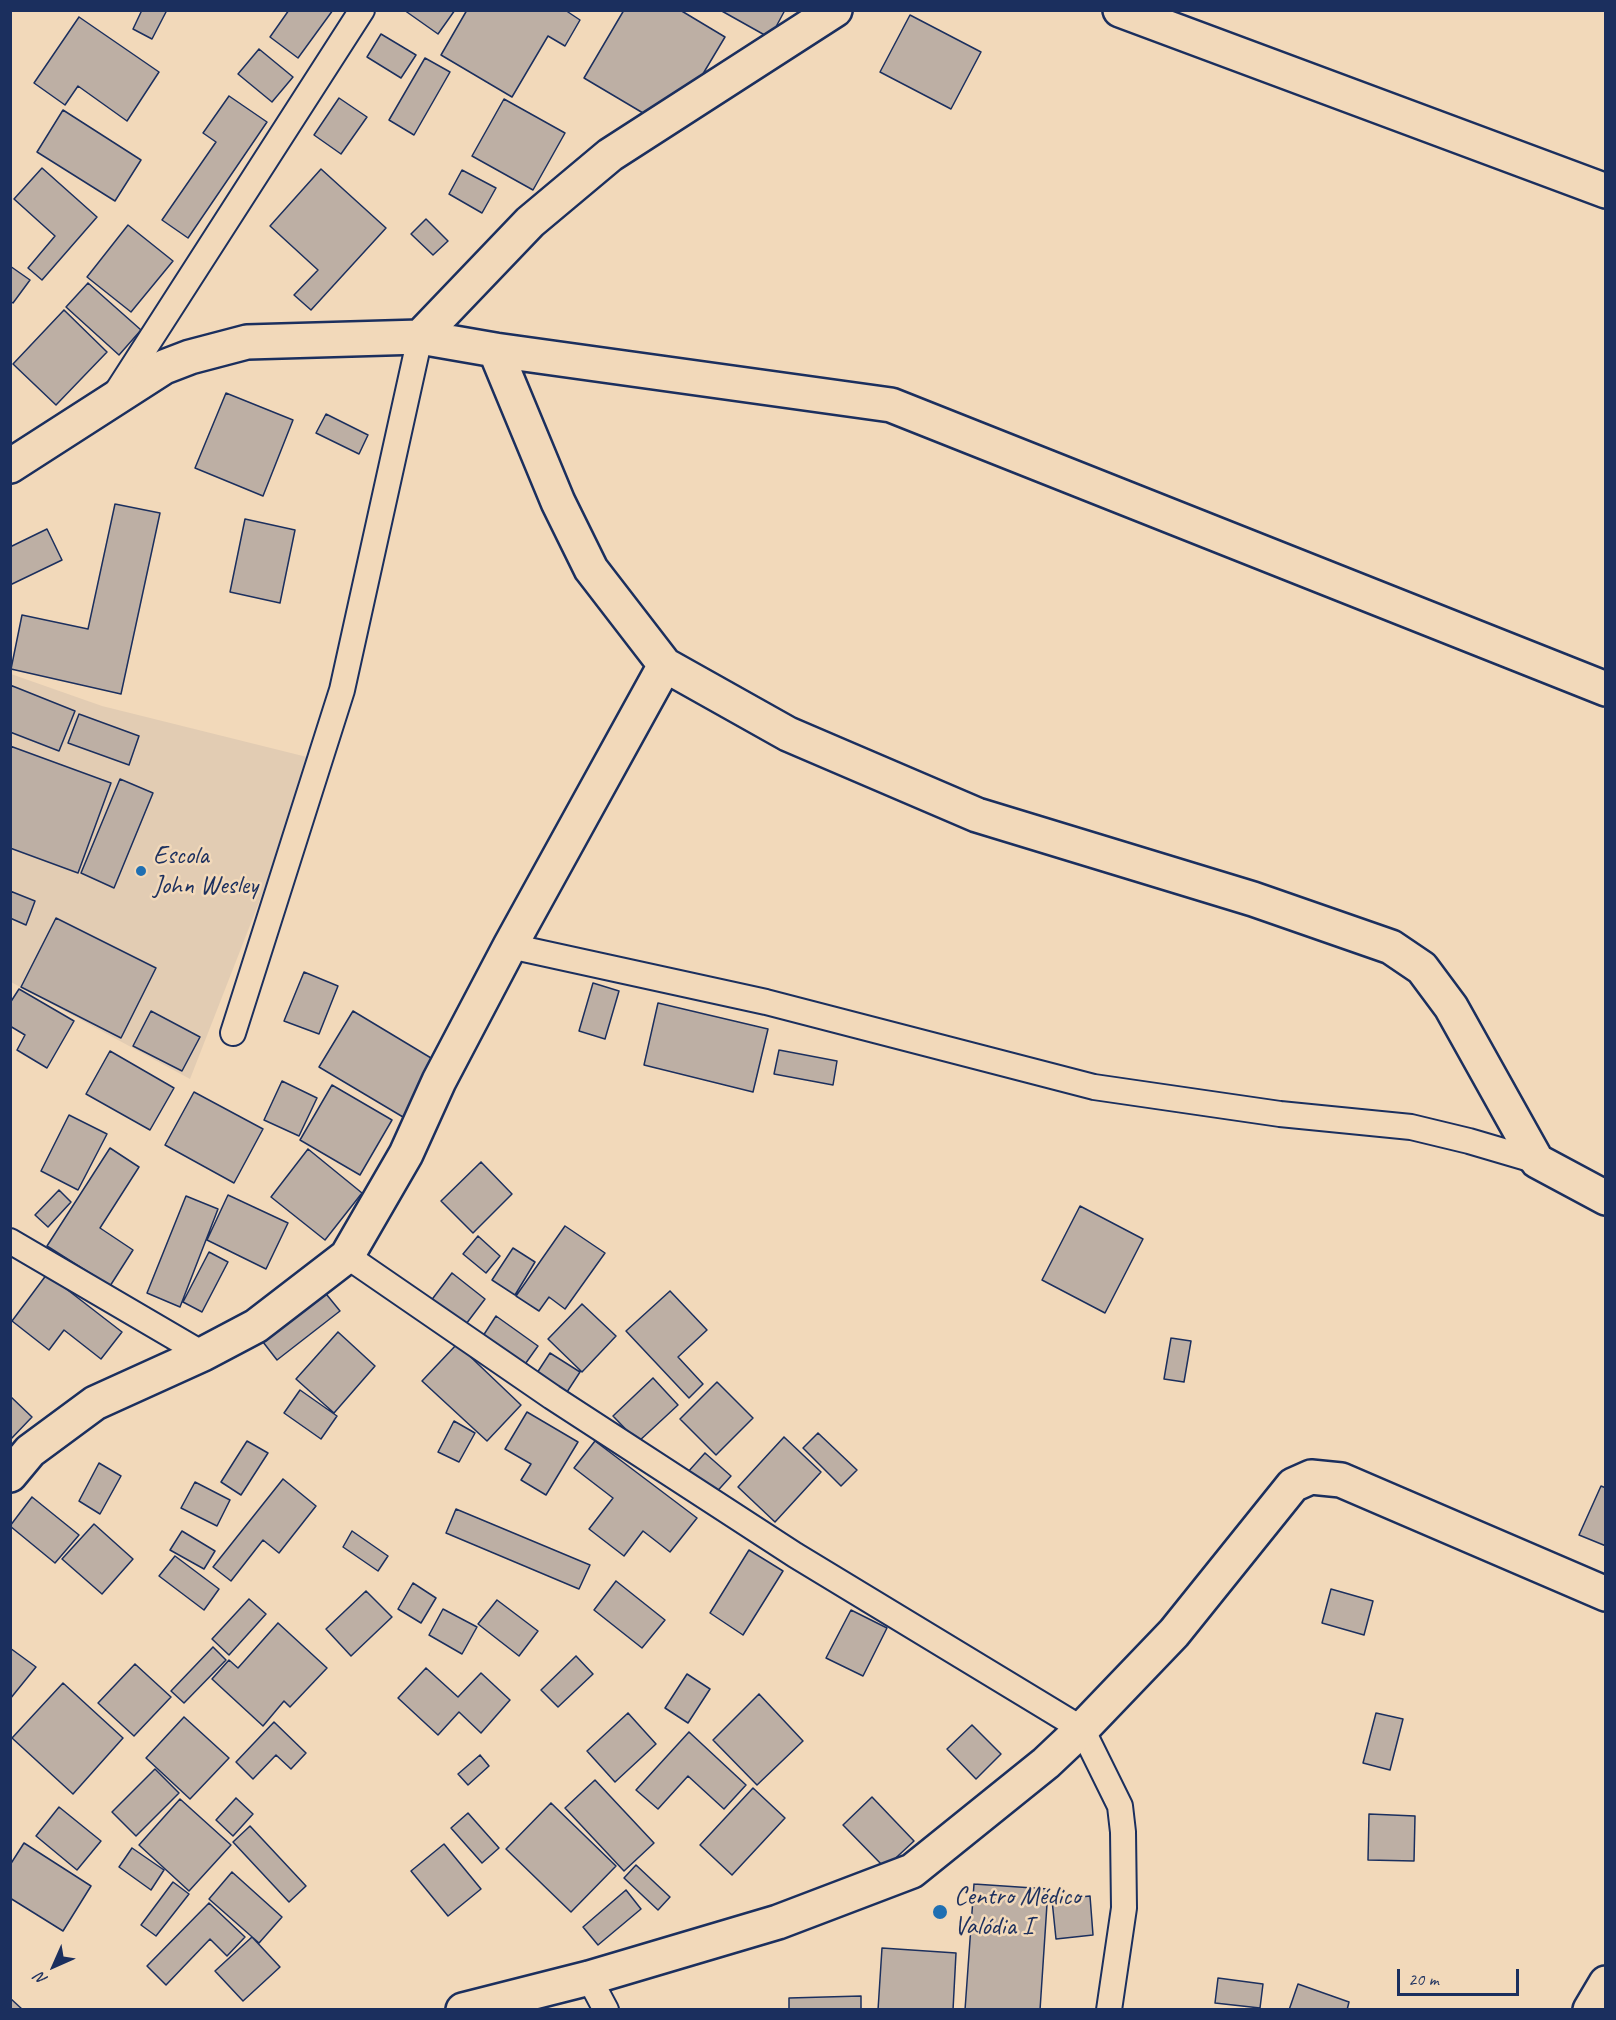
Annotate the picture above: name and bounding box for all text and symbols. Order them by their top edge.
place label: Escola John Wesley [153,840,258,902]
marker: Escola John Wesley [134,864,148,878]
place label: Centro Médico Valódia I [954,1881,1080,1942]
marker: Centro Médico Valódia I [931,1903,949,1921]
north arrow [24,1936,84,1996]
scale bar [1400,1957,1522,1995]
text: N [31,1968,52,1989]
text: 20 m [1408,1968,1439,1990]

